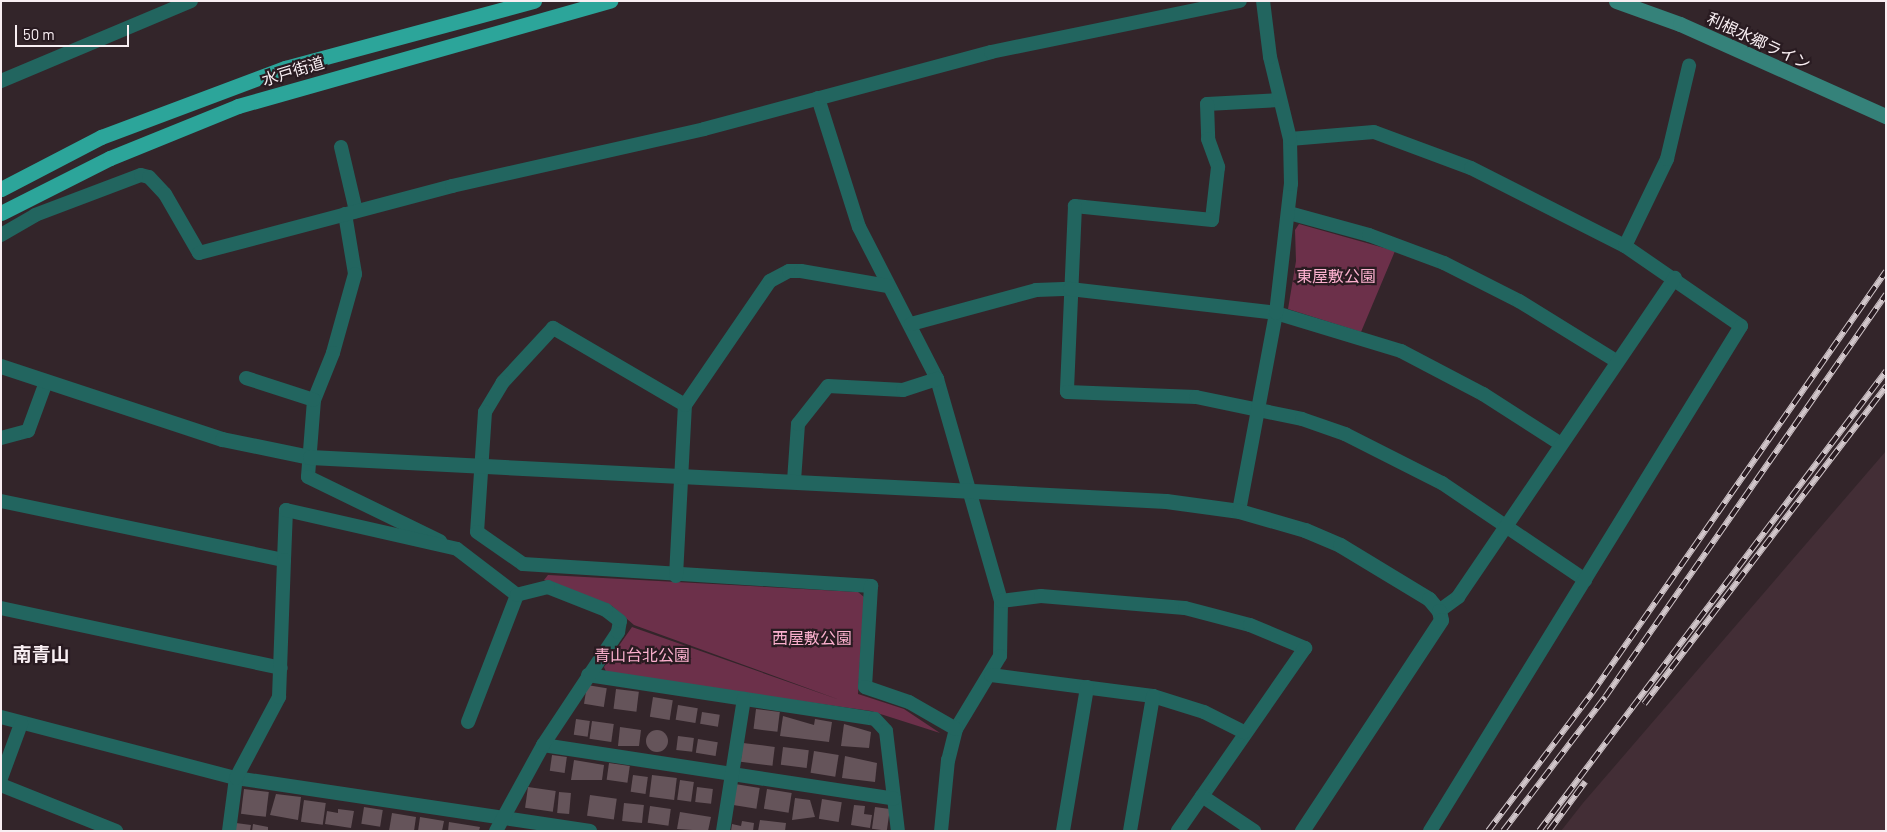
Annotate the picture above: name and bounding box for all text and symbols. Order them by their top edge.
street label: 利根水郷ライン [1704,9,1814,73]
scale bar [18,15,131,47]
text: 50 m [23,25,55,43]
street label: 水戸街道 [260,52,326,90]
park label: 東屋敷公園 [1296,266,1376,286]
park label: 西屋敷公園 [772,628,852,648]
district label: 南青山 [13,643,69,665]
park label: 青山台北公園 [594,645,690,665]

